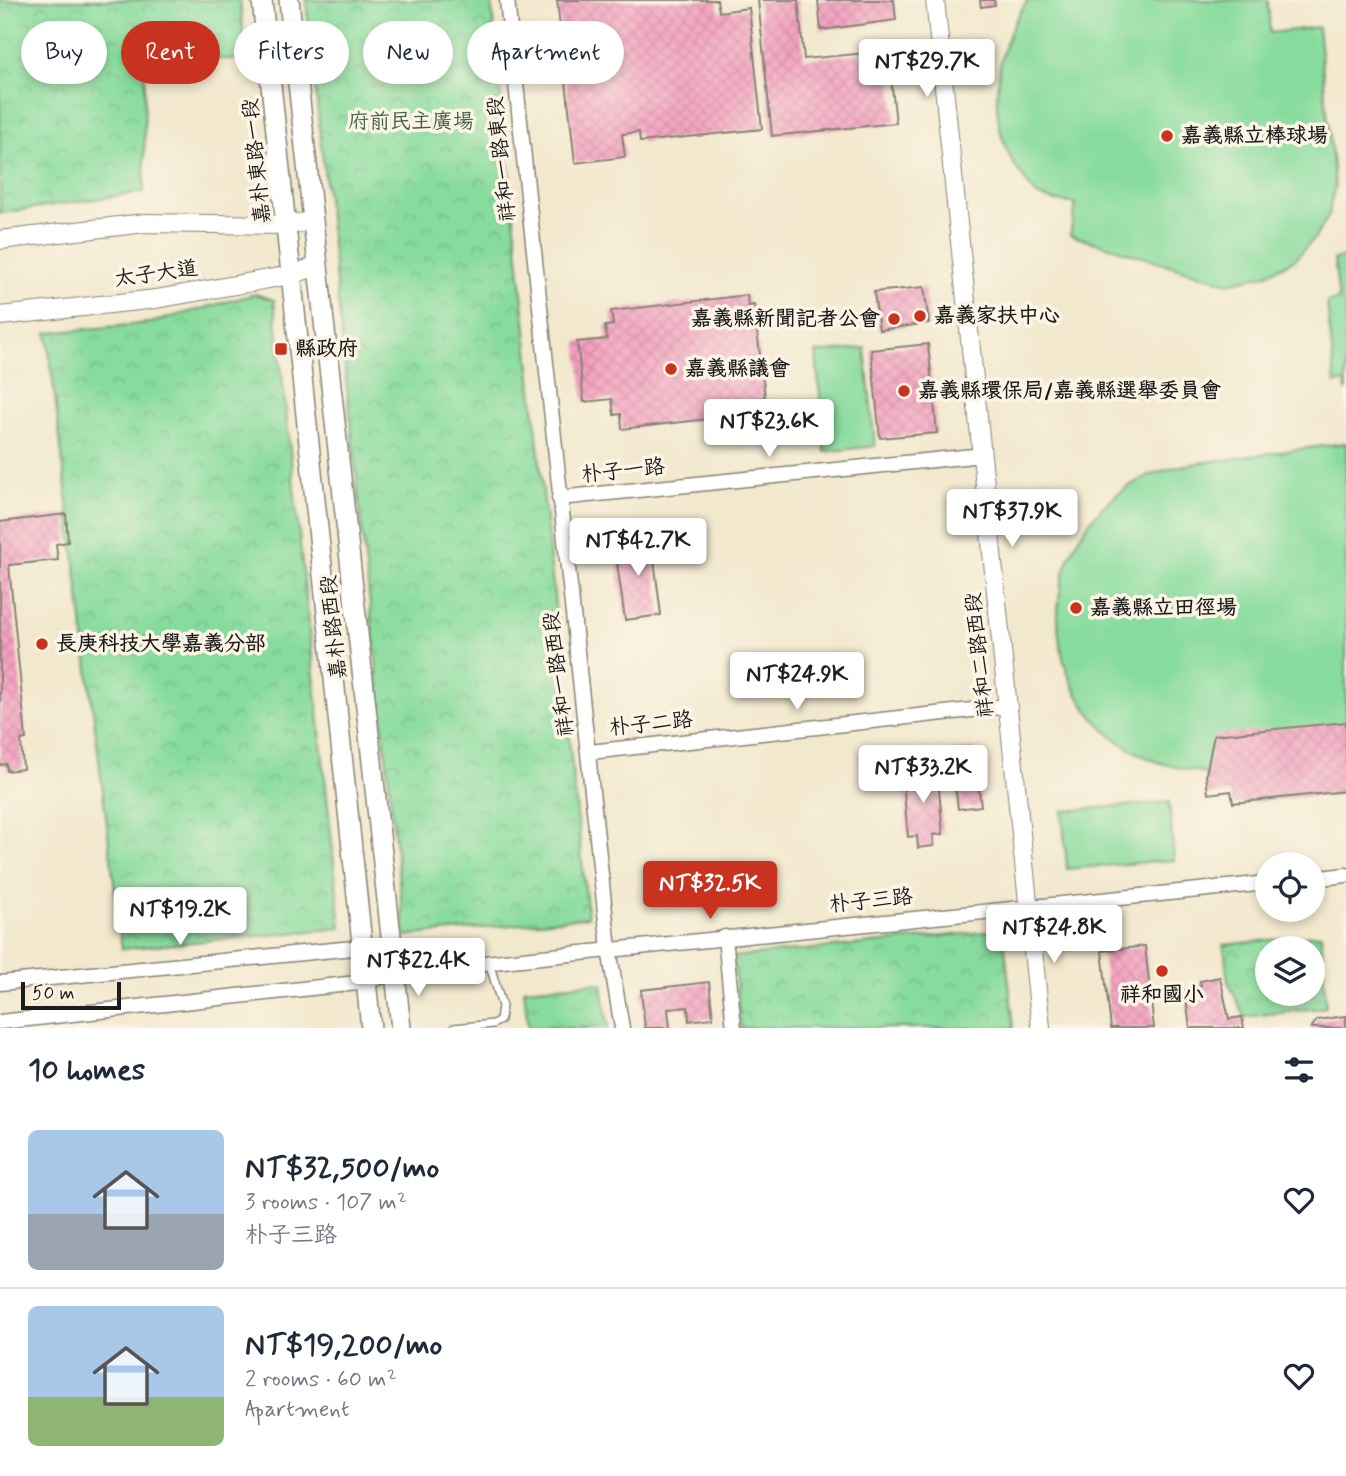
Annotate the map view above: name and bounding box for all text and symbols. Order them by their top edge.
chip: Buy [21,21,107,84]
chip: Rent [121,21,220,84]
chip: Filters [234,21,349,84]
chip: New [363,21,453,84]
chip: Apartment [467,21,624,84]
pin: NT$29.7K [855,40,999,99]
text: NT$29.7K [875,47,979,77]
street label: 祥和一路東段 [481,95,523,223]
street label: 嘉朴東路一段 [236,97,278,225]
park label: 府前民主廣場 [348,108,474,136]
place label: 嘉義縣立棒球場 [1181,122,1328,150]
marker: 嘉義縣立棒球場 [1159,128,1175,144]
street label: 太子大道 [112,254,200,294]
place label: 嘉義家扶中心 [934,302,1060,330]
place label: 嘉義縣新聞記者公會 [691,305,880,333]
marker: 嘉義家扶中心 [912,308,928,324]
marker: 嘉義縣新聞記者公會 [886,311,902,327]
place label: 縣政府 [295,335,358,363]
marker: 縣政府 [273,341,289,357]
place label: 嘉義縣議會 [685,355,790,383]
marker: 嘉義縣議會 [663,361,679,377]
place label: 嘉義縣環保局/嘉義縣選舉委員會 [918,377,1221,405]
marker: 嘉義縣環保局/嘉義縣選舉委員會 [896,383,912,399]
pin: NT$23.6K [697,400,841,459]
text: NT$23.6K [720,407,818,437]
street label: 朴子一路 [580,453,666,489]
pin: NT$37.9K [940,490,1084,549]
text: NT$37.9K [963,497,1061,527]
pin: NT$42.7K [566,518,710,578]
text: NT$42.7K [586,526,691,556]
street label: 嘉朴路西段 [315,573,353,681]
street label: 祥和二路西段 [959,591,1001,719]
place label: 嘉義縣立田徑場 [1090,594,1237,622]
marker: 嘉義縣立田徑場 [1068,600,1084,616]
street label: 祥和一路西段 [537,610,581,738]
place label: 長庚科技大學嘉義分部 [56,630,266,658]
marker: 長庚科技大學嘉義分部 [34,636,50,652]
pin: NT$24.9K [725,652,869,712]
text: NT$24.9K [746,660,848,690]
street label: 朴子二路 [608,706,694,742]
pin: NT$33.2K [851,746,995,805]
text: NT$33.2K [875,753,971,783]
map controls [1255,852,1325,1006]
button: locate [1255,852,1325,922]
pin: NT$32.5K [638,862,782,921]
text: NT$32.5K [659,869,761,899]
street label: 朴子三路 [828,883,914,919]
pin: NT$19.2K [108,888,252,947]
text: NT$19.2K [130,895,230,925]
pin: NT$24.8K [982,906,1126,965]
text: NT$24.8K [1002,913,1106,943]
button: layers [1255,936,1325,1006]
pin: NT$22.4K [346,939,490,998]
text: NT$22.4K [367,946,469,976]
marker: 祥和國小 [1154,963,1170,979]
scale bar [21,979,121,1011]
text: 50 m [32,981,75,1006]
place label: 祥和國小 [1120,981,1204,1009]
text: 10 homes [28,1051,145,1090]
icon: filters [1280,1051,1318,1089]
text: NT$32,500/mo [245,1149,439,1188]
icon: home [84,1158,168,1242]
icon: heart [1280,1181,1318,1219]
text: 3 rooms · 107 m² [245,1188,407,1218]
text: 朴子三路 [245,1221,337,1251]
text: NT$19,200/mo [245,1326,442,1365]
icon: home [84,1334,168,1418]
icon: heart [1280,1357,1318,1395]
text: 2 rooms · 60 m² [245,1365,397,1395]
text: Apartment [245,1395,350,1425]

